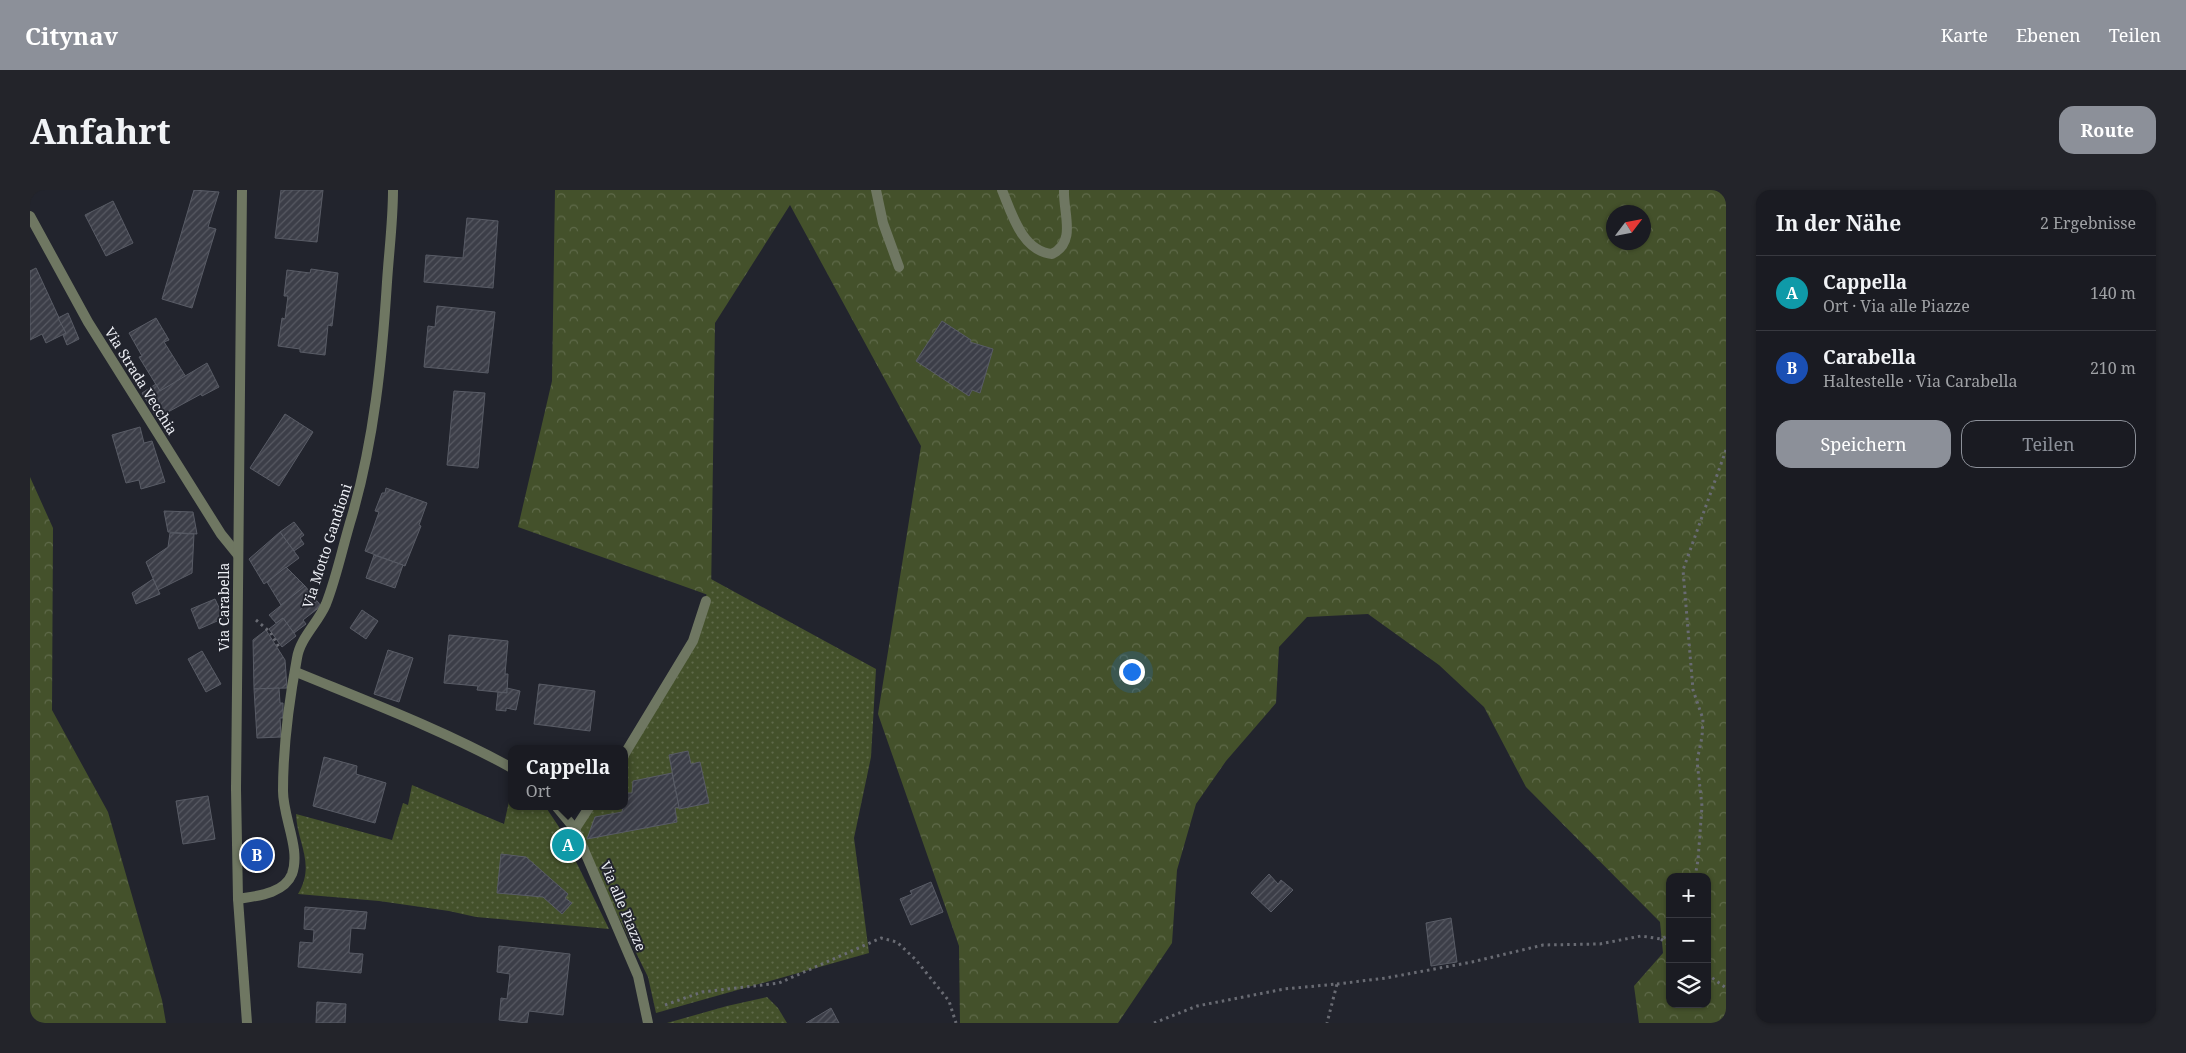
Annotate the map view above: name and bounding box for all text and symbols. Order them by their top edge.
text: Citynav [25,19,118,52]
text: Karte [1941,23,1988,47]
text: Ebenen [2016,23,2081,47]
text: Teilen [2109,23,2161,47]
button: Route [2059,106,2156,154]
text: Anfahrt [30,107,171,154]
north arrow [1606,205,1651,250]
text: In der Nähe [1776,209,1901,237]
text: 2 Ergebnisse [2040,212,2136,234]
text: Cappella [1823,269,1907,295]
text: A [1786,282,1798,304]
text: 140 m [2090,282,2136,304]
text: Ort · Via alle Piazze [1823,295,1970,317]
street label: Via Strada Vecchia [101,323,182,438]
text: Carabella [1823,344,1916,370]
text: B [1787,357,1797,379]
text: 210 m [2090,357,2136,379]
text: Haltestelle · Via Carabella [1823,370,2018,392]
button: Speichern [1776,420,1951,468]
button: Teilen [1961,420,2136,468]
street label: Via Motto Gandioni [297,481,356,611]
street label: Via Carabella [214,562,233,651]
your location [1119,659,1145,685]
popup [508,745,628,810]
text: Cappella [526,754,610,780]
text: Ort [526,780,551,802]
pin: A [552,826,584,864]
pin: B [241,836,273,874]
street label: Via alle Piazze [596,858,651,954]
map controls [1666,873,1711,1008]
button: + [1666,873,1711,918]
button: − [1666,918,1711,963]
button: layers [1666,963,1711,1008]

